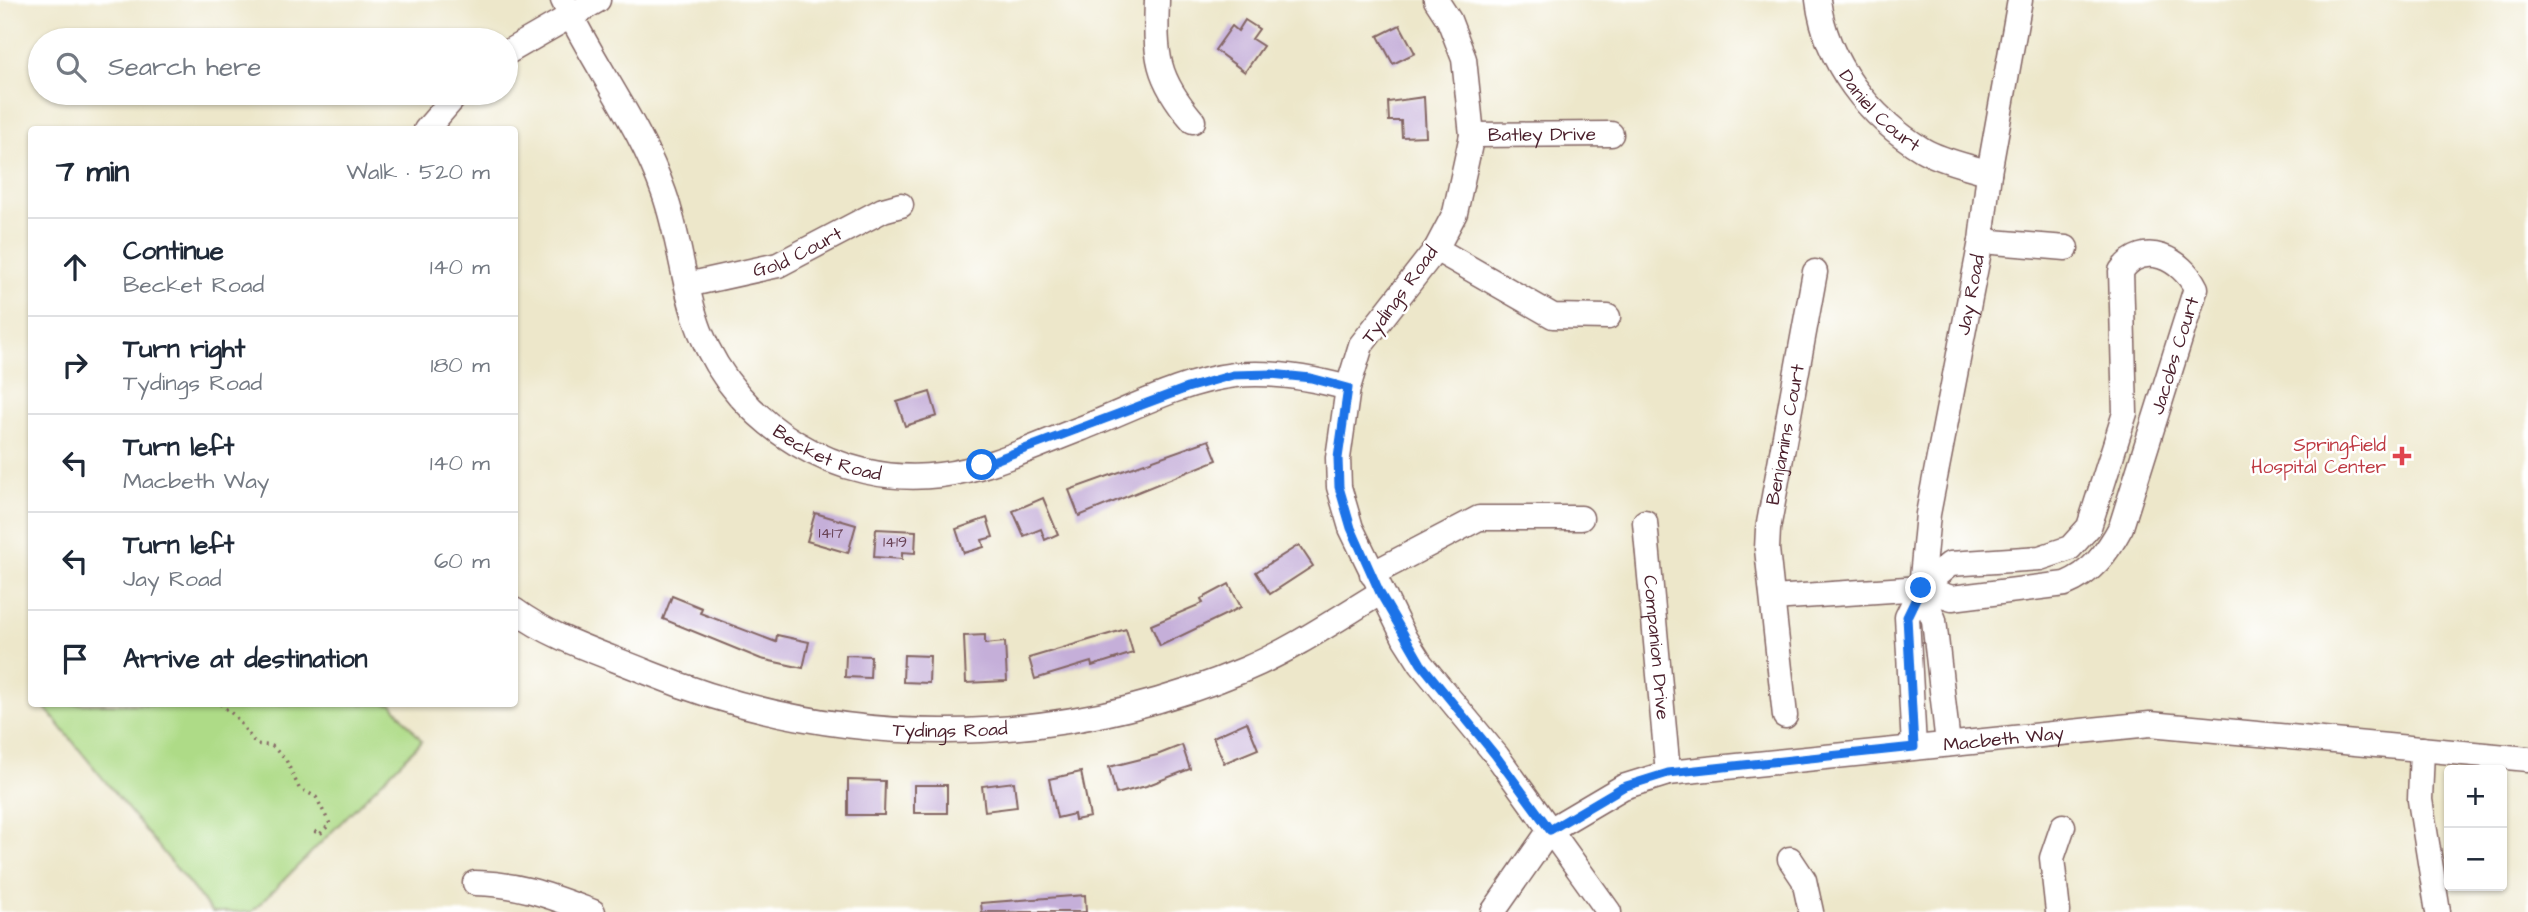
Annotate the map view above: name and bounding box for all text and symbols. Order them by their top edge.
search box [28,28,518,105]
icon: search [52,48,90,86]
text: Search here [108,49,261,85]
street label: Daniel Court [1832,64,1926,159]
street label: Batley Drive [1488,121,1596,149]
text: 7 min [56,151,129,193]
text: Walk · 520 m [346,156,490,188]
street label: Gold Court [750,220,847,284]
text: Continue [123,233,224,269]
street label: Tydings Road [1355,240,1446,350]
icon: ahead [56,248,94,286]
text: 140 m [430,251,490,283]
street label: Jay Road [1950,252,1992,337]
text: Becket Road [123,269,264,301]
street label: Jacobs Court [2144,293,2206,418]
text: Turn right [123,331,245,367]
icon: right [56,346,94,384]
text: 180 m [431,349,490,381]
street label: Benjamins Court [1759,362,1811,507]
text: Tydings Road [123,367,262,399]
street label: Becket Road [767,418,884,488]
text: Turn left [123,429,234,465]
place label: Springfield Hospital Center [2251,432,2387,481]
icon: left [56,444,94,482]
marker: Springfield Hospital Center [2392,446,2412,466]
text: 140 m [430,447,490,479]
route start [966,449,997,480]
text: Macbeth Way [123,465,270,497]
house number: 1417 [819,522,844,544]
text: Turn left [123,527,234,563]
house number: 1419 [883,531,907,553]
icon: left [56,542,94,580]
text: 60 m [434,545,490,577]
text: Jay Road [123,563,222,595]
route end [1905,572,1936,603]
street label: Companion Drive [1636,574,1677,721]
icon: arrive [56,640,94,678]
text: Arrive at destination [123,641,368,677]
street label: Tydings Road [892,715,1009,746]
street label: Macbeth Way [1942,719,2066,758]
map controls [2444,765,2507,891]
button: + [2444,765,2507,828]
button: − [2444,828,2507,891]

